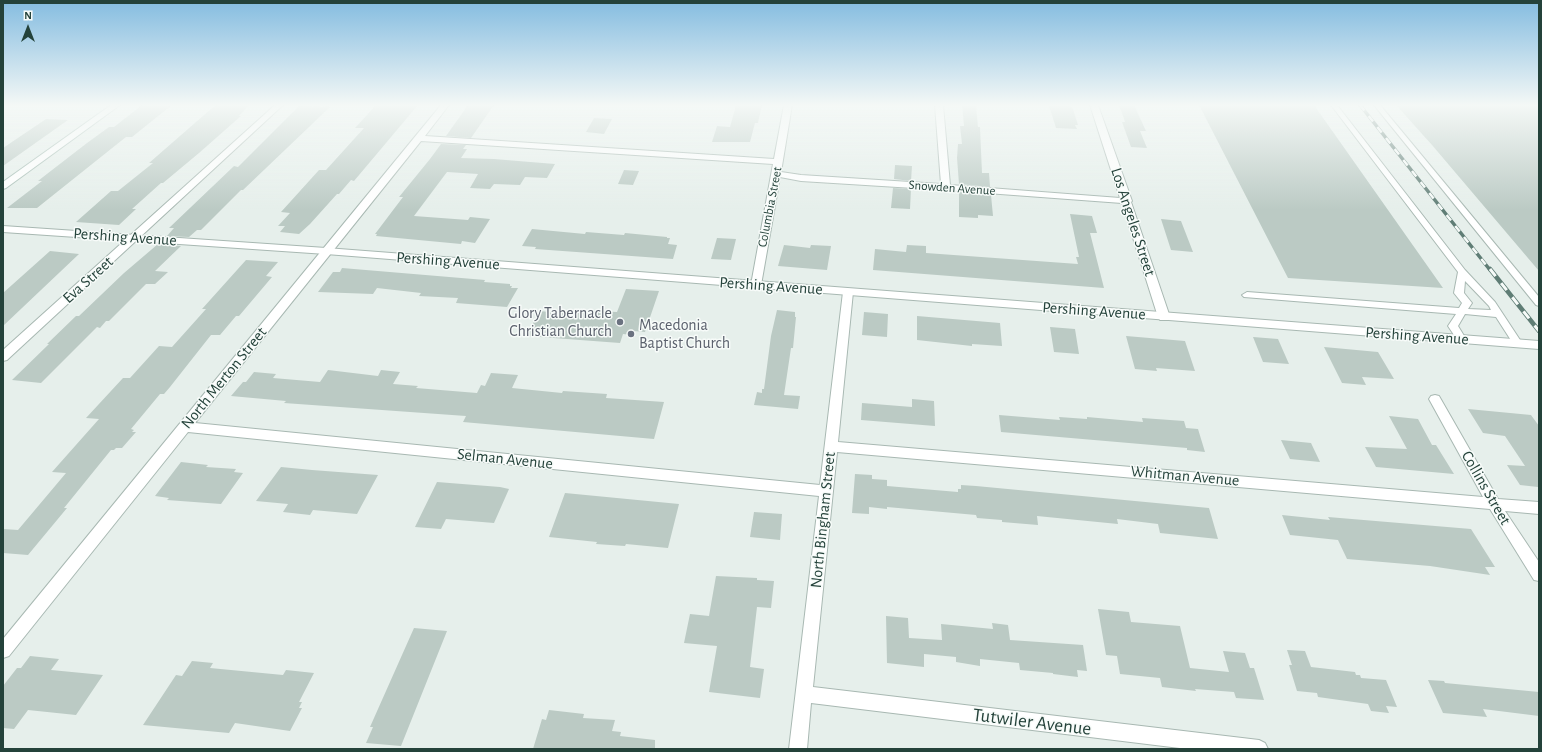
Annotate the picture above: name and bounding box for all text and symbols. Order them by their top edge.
north arrow [8,8,48,48]
text: N [24,10,32,21]
street label: Columbia Street [755,165,785,249]
street label: Los Angeles Street [1106,165,1160,279]
street label: Snowden Avenue [908,177,996,199]
street label: Pershing Avenue [73,224,177,250]
street label: Pershing Avenue [396,248,500,274]
street label: Eva Street [59,252,117,308]
street label: Pershing Avenue [719,273,823,299]
street label: Pershing Avenue [1042,298,1146,324]
place label: Glory Tabernacle Christian Church [508,303,612,341]
place label: Macedonia Baptist Church [639,315,730,353]
marker: Glory Tabernacle Christian Church [615,317,625,327]
street label: North Merton Street [177,323,271,433]
street label: Pershing Avenue [1365,323,1469,349]
marker: Macedonia Baptist Church [626,329,636,339]
street label: Selman Avenue [456,444,554,474]
street label: Collins Street [1457,448,1515,528]
street label: North Bingham Street [806,451,840,589]
street label: Whitman Avenue [1130,462,1240,490]
street label: Tutwiler Avenue [971,703,1093,741]

